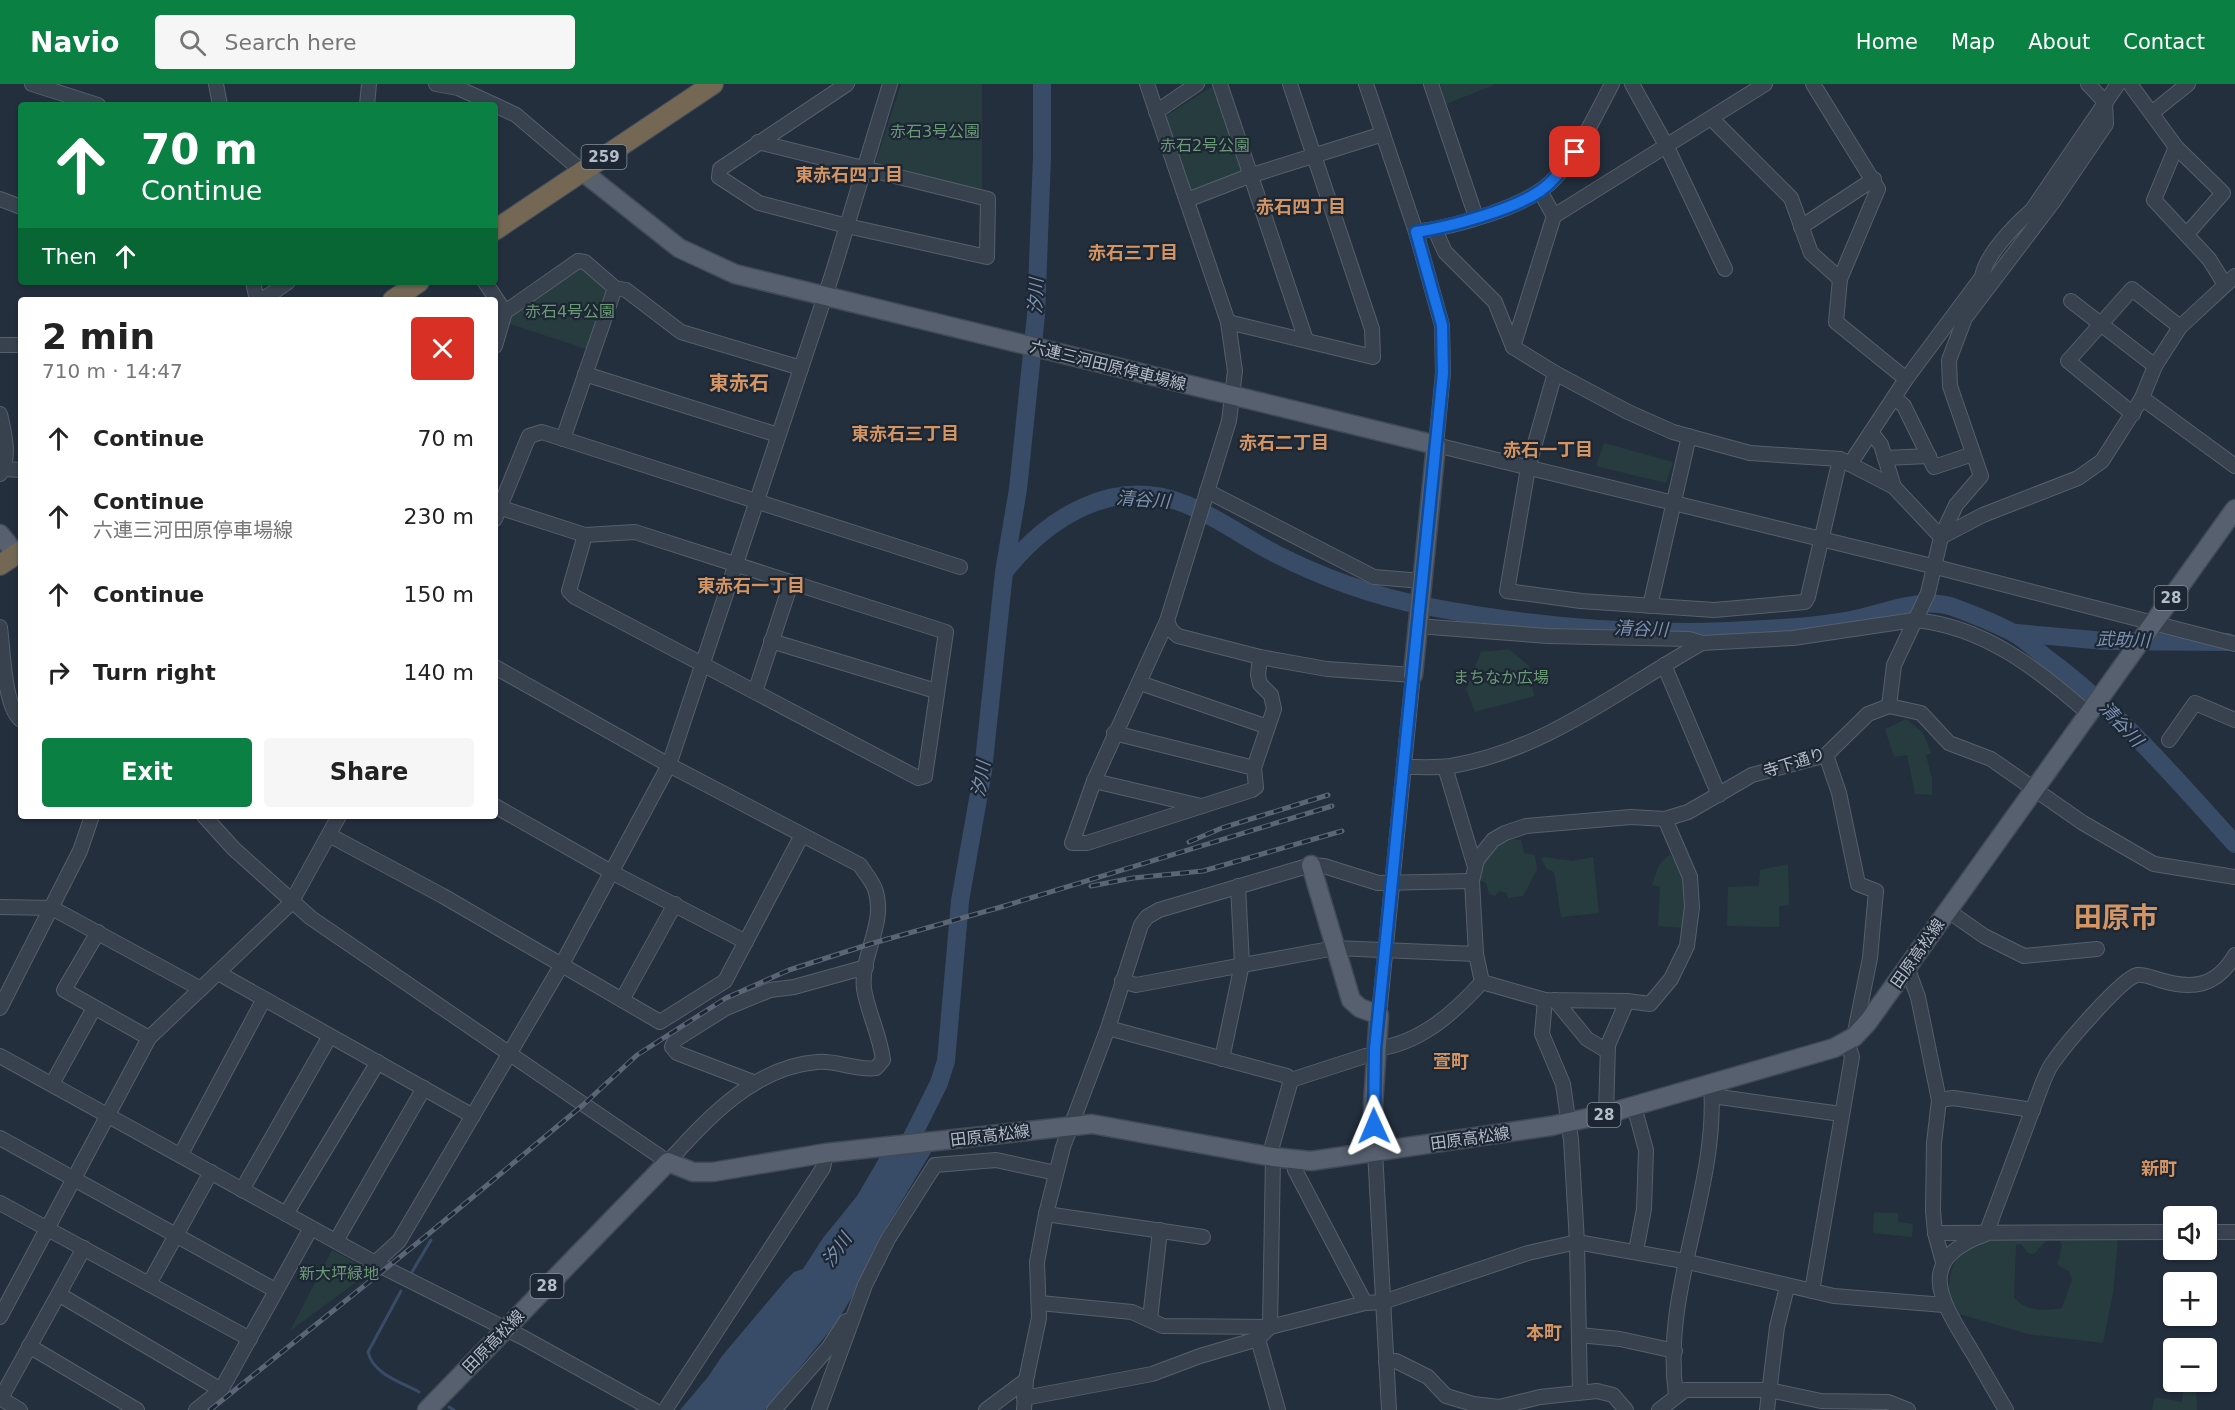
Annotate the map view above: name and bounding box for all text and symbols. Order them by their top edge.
search box [155,15,575,69]
text: Navio [30,26,119,59]
icon: search [176,26,209,59]
text: Search here [224,30,357,55]
text: Home [1856,30,1918,54]
text: Map [1951,30,1995,54]
text: About [2028,30,2090,54]
text: Contact [2123,30,2205,54]
park label: 赤石3号公園 [890,122,980,141]
text: 70 m [141,125,258,174]
icon: ahead [42,126,120,204]
pin [1549,126,1600,177]
icon: arrive [1558,135,1591,168]
park label: 赤石2号公園 [1160,136,1250,155]
road number: 259 [582,145,626,169]
district label: 東赤石四丁目 [795,164,903,185]
text: Continue [141,175,262,206]
district label: 赤石四丁目 [1256,196,1346,217]
icon: ahead [109,240,142,273]
district label: 赤石三丁目 [1088,242,1178,263]
text: Then [42,244,97,269]
water label: 汐川 [1024,276,1047,314]
park label: 赤石4号公園 [525,302,615,321]
text: 2 min [42,316,155,357]
button: close [411,317,474,380]
street label: 六連三河田原停車場線 [1028,337,1188,394]
text: 710 m · 14:47 [42,359,183,383]
district label: 東赤石 [709,371,769,395]
icon: ahead [42,422,75,455]
district label: 東赤石三丁目 [851,423,959,444]
text: Continue [93,426,204,451]
text: 70 m [418,426,474,451]
district label: 赤石二丁目 [1239,432,1329,453]
district label: 赤石一丁目 [1503,439,1593,460]
water label: 清谷川 [1115,487,1173,512]
text: Continue [93,489,204,514]
icon: ahead [42,500,75,533]
text: 230 m [404,504,474,529]
text: 六連三河田原停車場線 [93,518,293,542]
district label: 東赤石一丁目 [697,575,805,596]
icon: ahead [42,578,75,611]
text: Continue [93,582,204,607]
text: 150 m [404,582,474,607]
road number: 28 [2154,586,2188,610]
water label: 清谷川 [1614,617,1670,640]
water label: 武助川 [2096,628,2152,651]
icon: right [42,656,75,689]
text: Turn right [93,660,216,685]
text: 140 m [404,660,474,685]
park label: まちなか広場 [1453,668,1549,687]
water label: 清谷川 [2095,697,2149,752]
button: Exit [42,738,252,807]
button: Share [264,738,474,807]
street label: 寺下通り [1761,744,1828,781]
water label: 汐川 [967,758,994,798]
district label: 田原市 [2074,901,2158,934]
street label: 田原高松線 [1887,915,1948,992]
district label: 萱町 [1433,1051,1469,1072]
position arrow [1342,1094,1406,1158]
road number: 28 [1588,1103,1620,1127]
street label: 田原高松線 [949,1121,1031,1150]
street label: 田原高松線 [1429,1124,1511,1153]
district label: 新町 [2141,1158,2177,1179]
map controls [2163,1206,2217,1392]
button: sound [2163,1206,2217,1260]
water label: 汐川 [818,1227,857,1270]
park label: 新大坪緑地 [299,1264,379,1283]
button: + [2163,1272,2217,1326]
road number: 28 [530,1274,564,1298]
street label: 田原高松線 [459,1306,528,1377]
district label: 本町 [1526,1322,1562,1343]
button: − [2163,1338,2217,1392]

